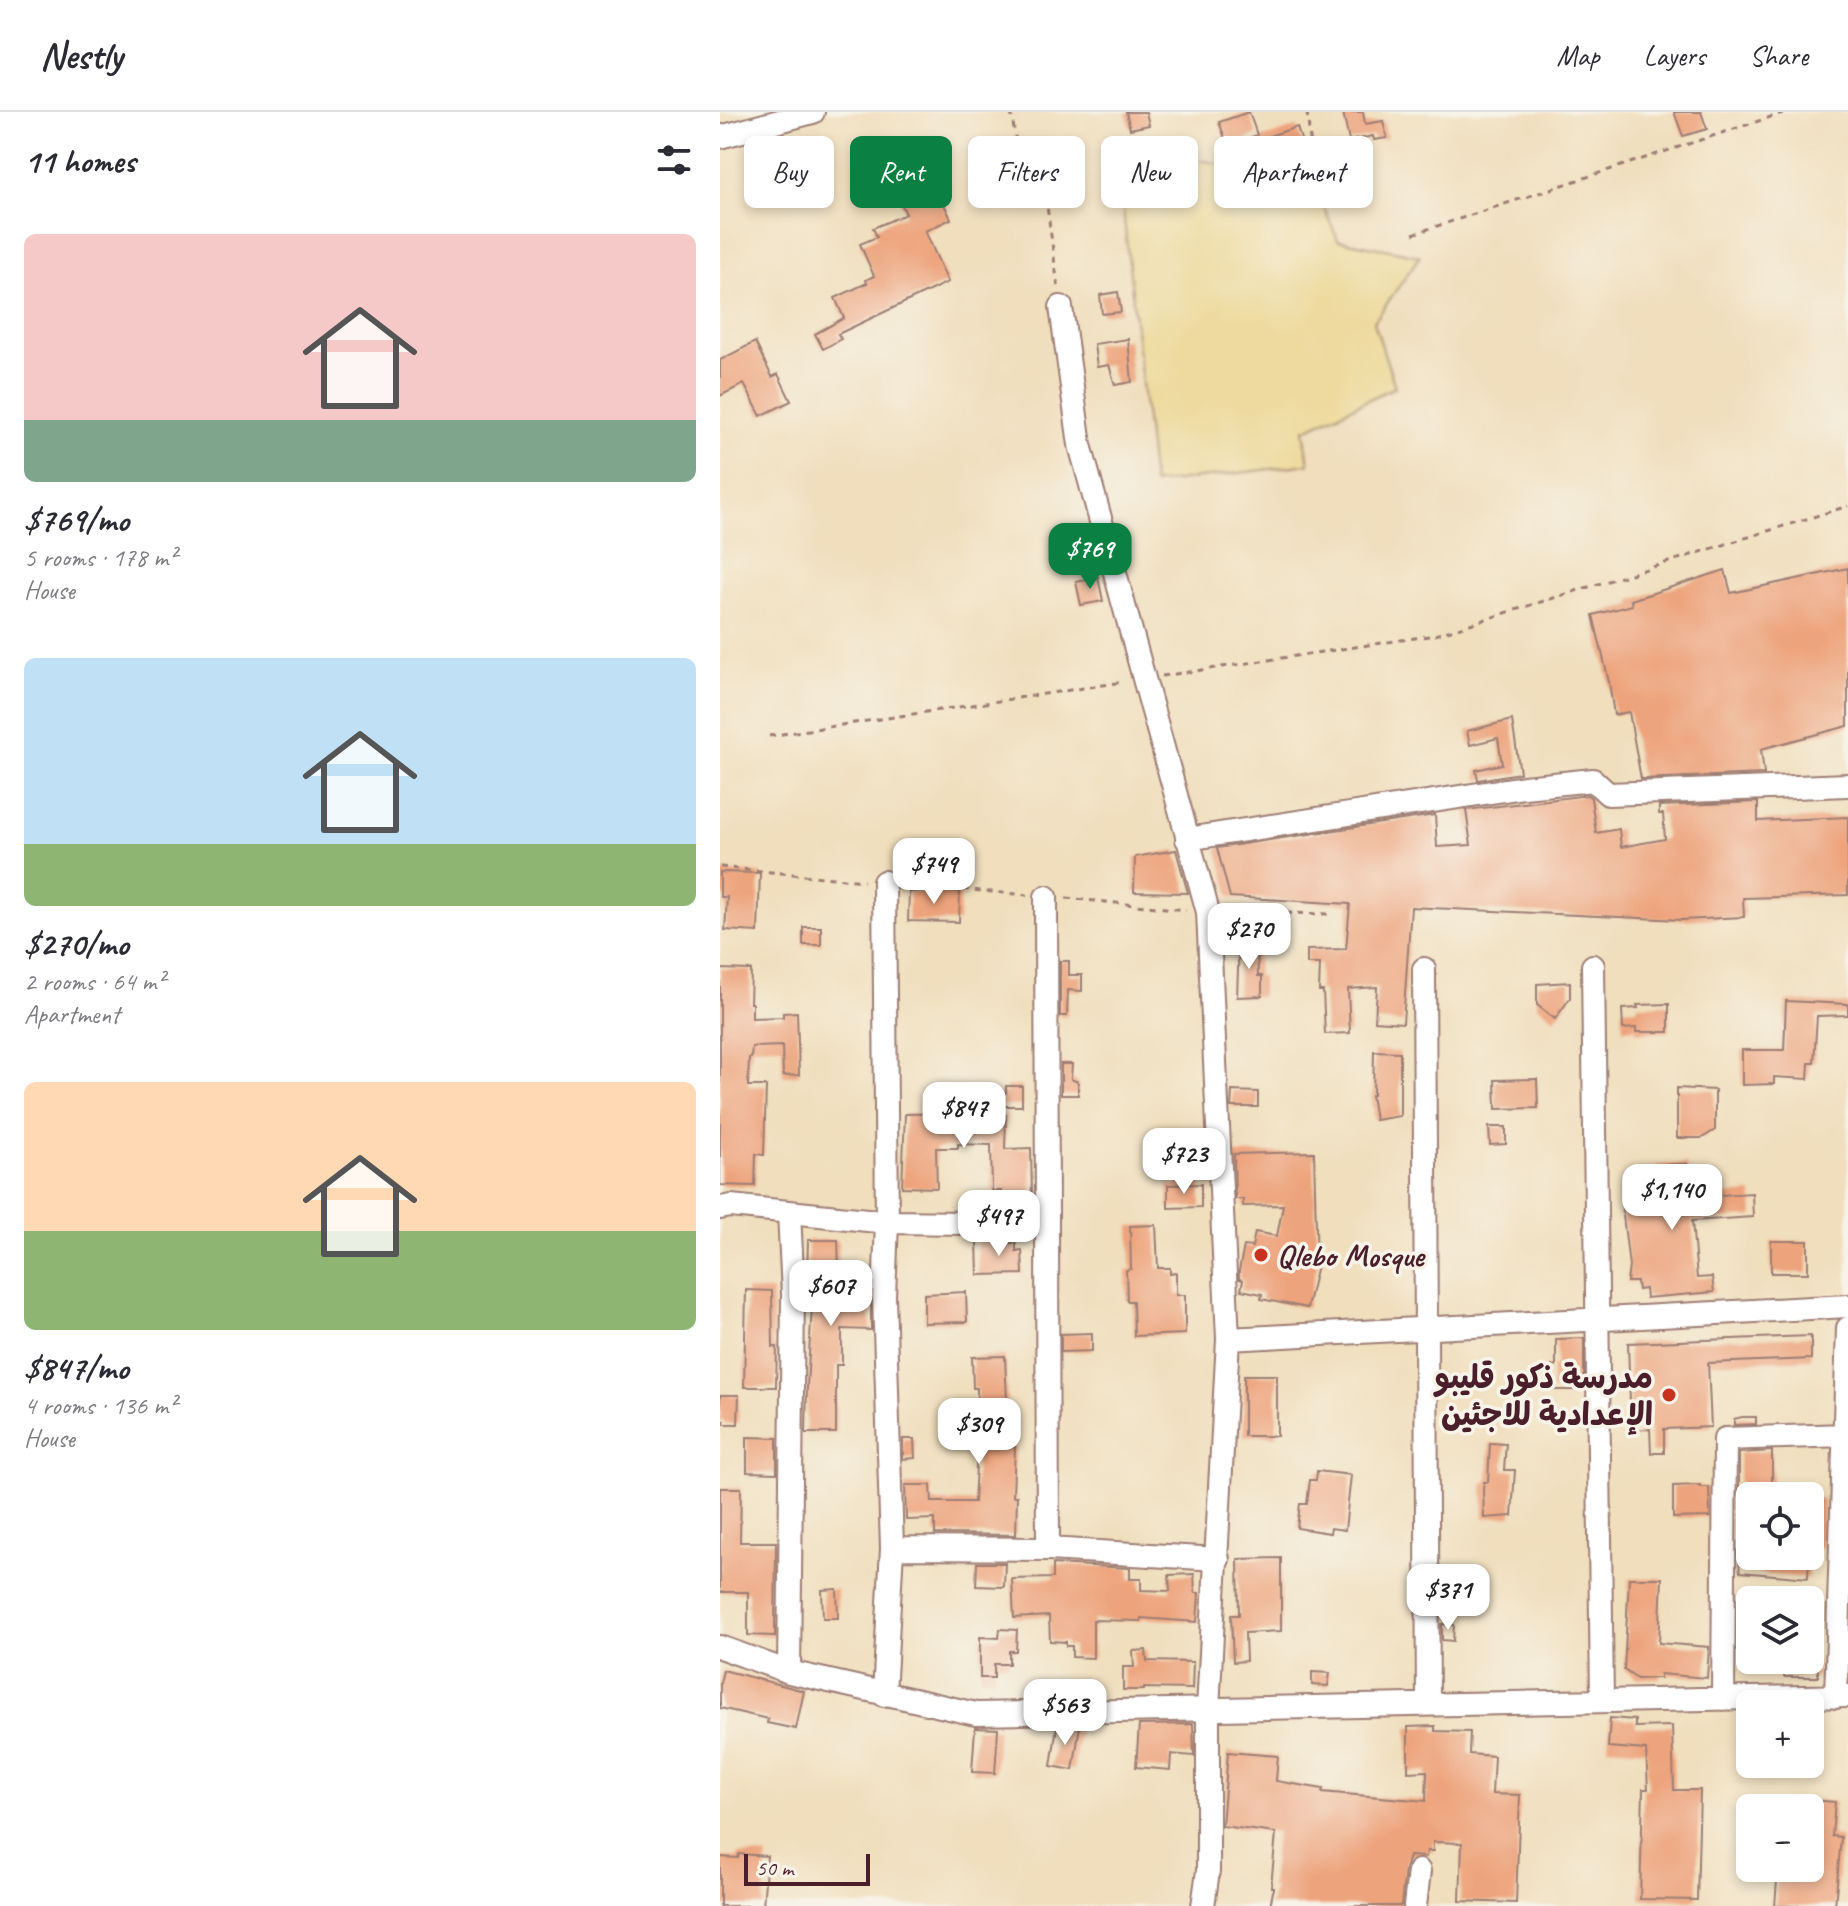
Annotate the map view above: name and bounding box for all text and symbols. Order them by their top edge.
text: Nestly [40,32,122,79]
text: Map [1557,38,1600,73]
text: Layers [1644,38,1705,73]
text: Share [1749,38,1808,73]
chip: Buy [744,136,834,208]
chip: Rent [850,136,952,208]
chip: Filters [968,136,1085,208]
chip: New [1101,136,1198,208]
chip: Apartment [1214,136,1373,208]
icon: filters [652,138,696,182]
text: 11 homes [24,139,135,182]
icon: home [288,286,432,430]
text: $769/mo [24,498,129,541]
pin: $769 [1043,523,1137,591]
text: $769 [1067,532,1113,565]
text: 5 rooms · 178 m² [24,541,176,574]
text: House [24,574,75,607]
icon: home [288,710,432,854]
pin: $749 [887,838,981,906]
text: $749 [911,847,957,880]
pin: $270 [1202,903,1296,971]
text: $270 [1226,912,1272,945]
text: $270/mo [24,922,129,965]
text: 2 rooms · 64 m² [24,965,165,998]
text: Apartment [24,998,120,1031]
pin: $847 [917,1082,1011,1150]
text: $847 [941,1091,987,1124]
pin: $723 [1137,1128,1231,1196]
icon: home [288,1134,432,1278]
text: $723 [1161,1137,1207,1170]
pin: $1,140 [1607,1164,1737,1232]
text: $1,140 [1640,1173,1704,1206]
pin: $497 [952,1190,1046,1258]
text: $497 [976,1199,1022,1232]
place label: Qlebo Mosque [1277,1235,1426,1276]
marker: Qlebo Mosque [1252,1246,1270,1264]
pin: $607 [784,1260,878,1328]
text: $607 [807,1269,855,1302]
text: $847/mo [24,1346,129,1389]
place label: مدرسة ذكور قليبو الإعدادية للاجئين [1433,1357,1653,1436]
marker: مدرسة ذكور قليبو الإعدادية للاجئين [1660,1386,1678,1404]
text: 4 rooms · 136 m² [24,1389,176,1422]
pin: $309 [932,1398,1026,1466]
text: $309 [956,1407,1002,1440]
text: House [24,1422,75,1455]
map controls [1736,1482,1824,1882]
button: locate [1736,1482,1824,1570]
pin: $371 [1401,1564,1495,1632]
text: $371 [1425,1573,1471,1606]
button: layers [1736,1586,1824,1674]
pin: $563 [1018,1679,1112,1747]
text: $563 [1042,1688,1088,1721]
button: + [1736,1690,1824,1778]
button: − [1736,1794,1824,1882]
scale bar [744,1850,870,1886]
text: 50 m [756,1854,793,1882]

